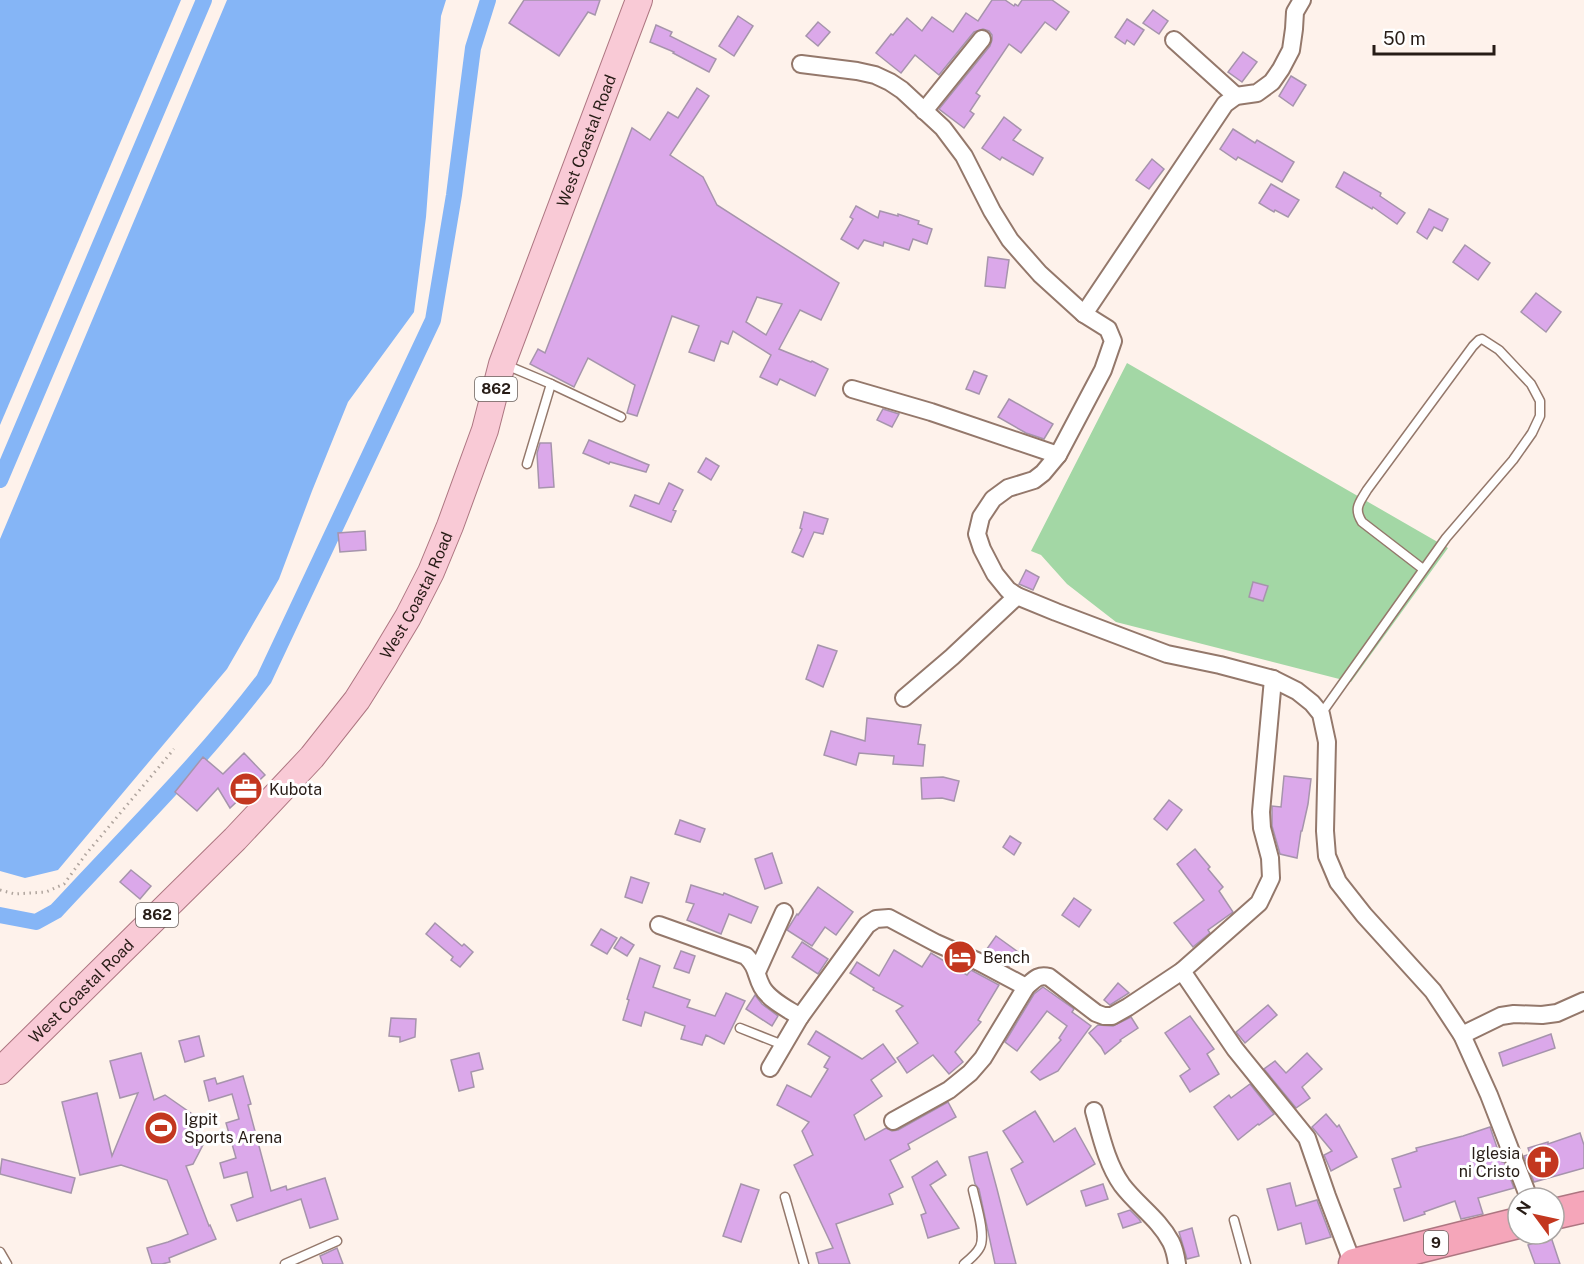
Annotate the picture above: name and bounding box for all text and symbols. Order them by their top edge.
scale bar [1374,18,1494,56]
text: 50 m [1383,28,1426,49]
street label: West Coastal Road [553,72,620,210]
road number: 862 [475,377,517,401]
street label: West Coastal Road [376,529,457,662]
office icon: Kubota [228,771,264,807]
place label: Kubota [269,780,322,799]
road number: 862 [136,903,178,927]
street label: West Coastal Road [25,935,138,1047]
hotel icon: Bench [942,939,978,975]
place label: Bench [983,948,1030,967]
sports icon: Igpit Sports Arena [143,1110,179,1146]
place label: Igpit Sports Arena [184,1110,282,1147]
place label: Iglesia ni Cristo [1459,1144,1520,1181]
church icon: Iglesia ni Cristo [1525,1144,1561,1180]
north arrow [1506,1186,1566,1246]
text: N [1512,1198,1535,1219]
road number: 9 [1424,1231,1448,1255]

